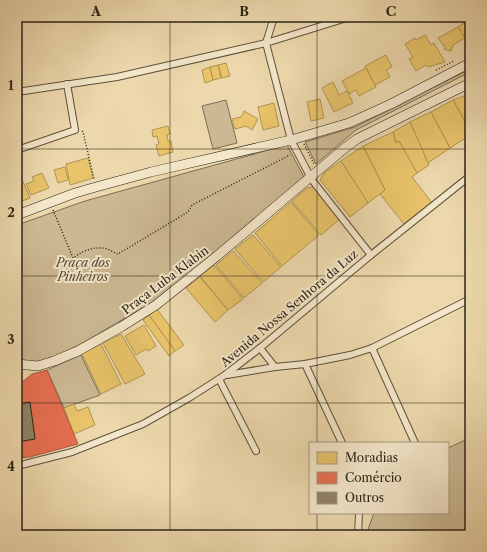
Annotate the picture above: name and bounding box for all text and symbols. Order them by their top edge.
text: A [90,3,102,19]
text: B [239,3,249,19]
text: C [386,3,396,19]
text: 1 [8,77,14,93]
text: 2 [7,204,15,220]
street label: Praça Luba Klabin [119,242,212,317]
street label: Avenida Nossa Senhora da Luz [217,246,361,370]
park label: Praça dos Pinheiros [55,255,111,284]
text: 3 [7,331,15,347]
legend [309,442,449,514]
text: Moradias [345,450,398,465]
text: 4 [7,458,15,474]
text: Comércio [345,470,402,485]
text: Outros [345,490,384,505]

